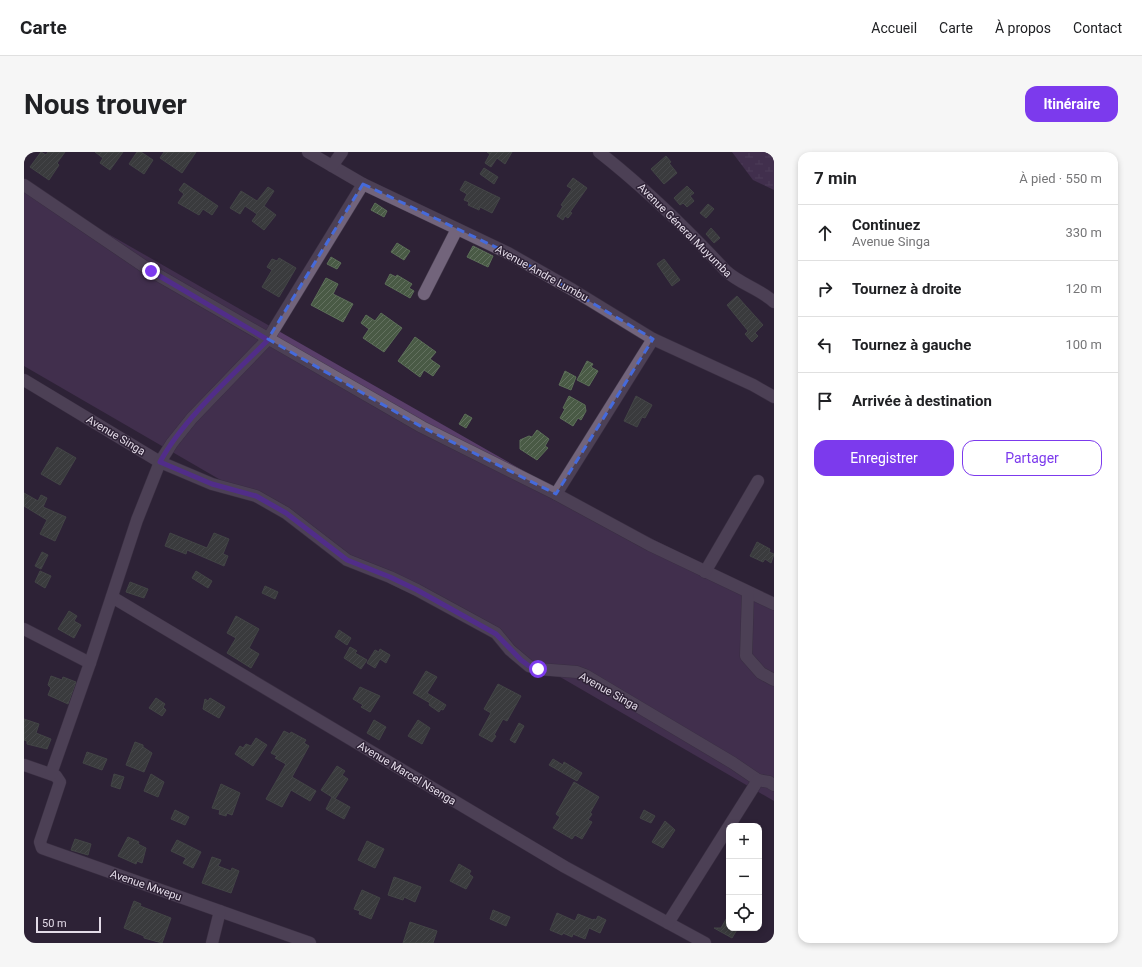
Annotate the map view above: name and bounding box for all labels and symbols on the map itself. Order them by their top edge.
street label: Avenue Géneral Muyumba [635,181,734,280]
street label: Avenue Andre Lumbu [493,243,590,304]
route end [142,262,160,280]
street label: Avenue Singa [84,413,147,458]
route start [529,660,547,678]
street label: Avenue Singa [577,670,641,713]
street label: Avenue Marcel Nsenga [355,739,458,808]
street label: Avenue Mwepu [108,867,183,904]
scale bar [36,915,101,934]

